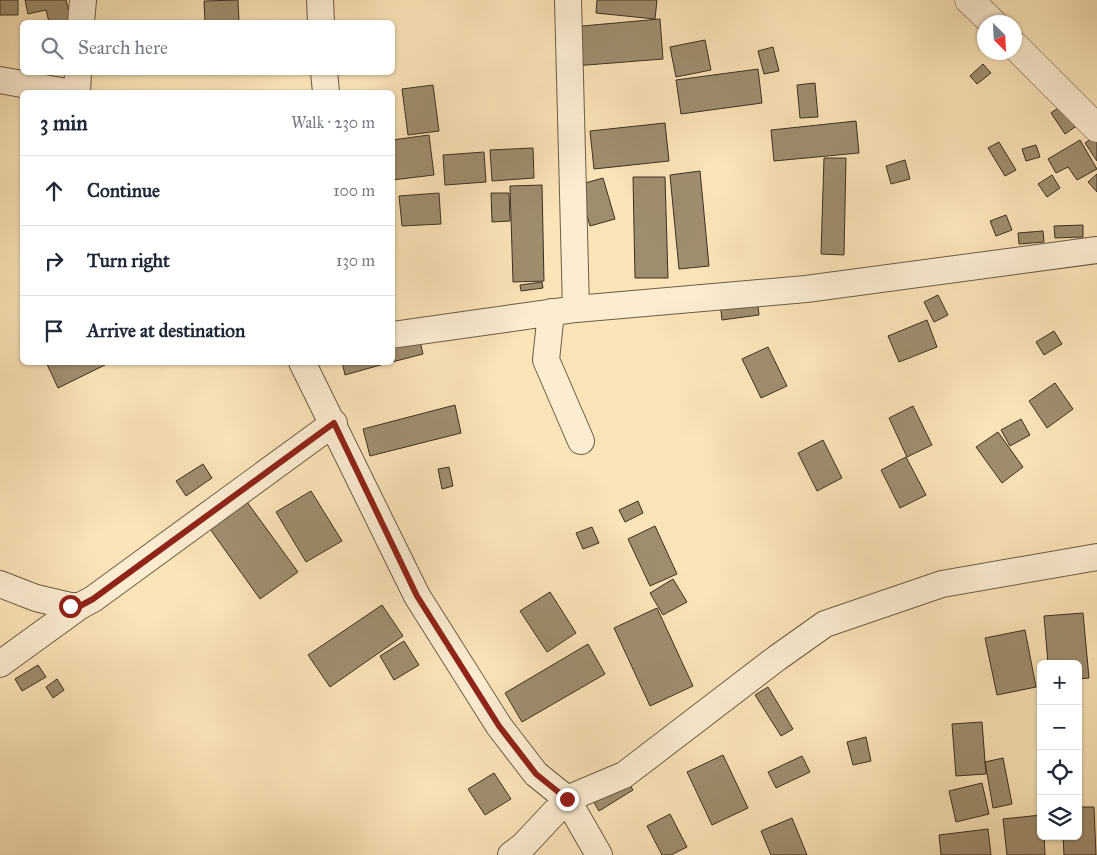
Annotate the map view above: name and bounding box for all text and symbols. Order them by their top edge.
north arrow [977,15,1022,60]
search box [20,20,395,75]
icon: search [38,34,66,62]
text: Search here [78,36,168,59]
text: 3 min [40,110,88,136]
text: Walk · 230 m [291,113,375,132]
icon: ahead [40,177,68,205]
text: Continue [87,179,160,202]
text: 100 m [333,181,375,200]
icon: right [40,247,68,275]
text: Turn right [87,249,170,272]
text: 130 m [336,251,375,270]
icon: arrive [40,317,68,345]
text: Arrive at destination [87,319,245,342]
route start [59,595,82,618]
map controls [1037,660,1082,840]
button: + [1037,660,1082,705]
button: − [1037,705,1082,750]
button: locate [1037,750,1082,795]
route end [556,788,579,811]
button: layers [1037,795,1082,840]

